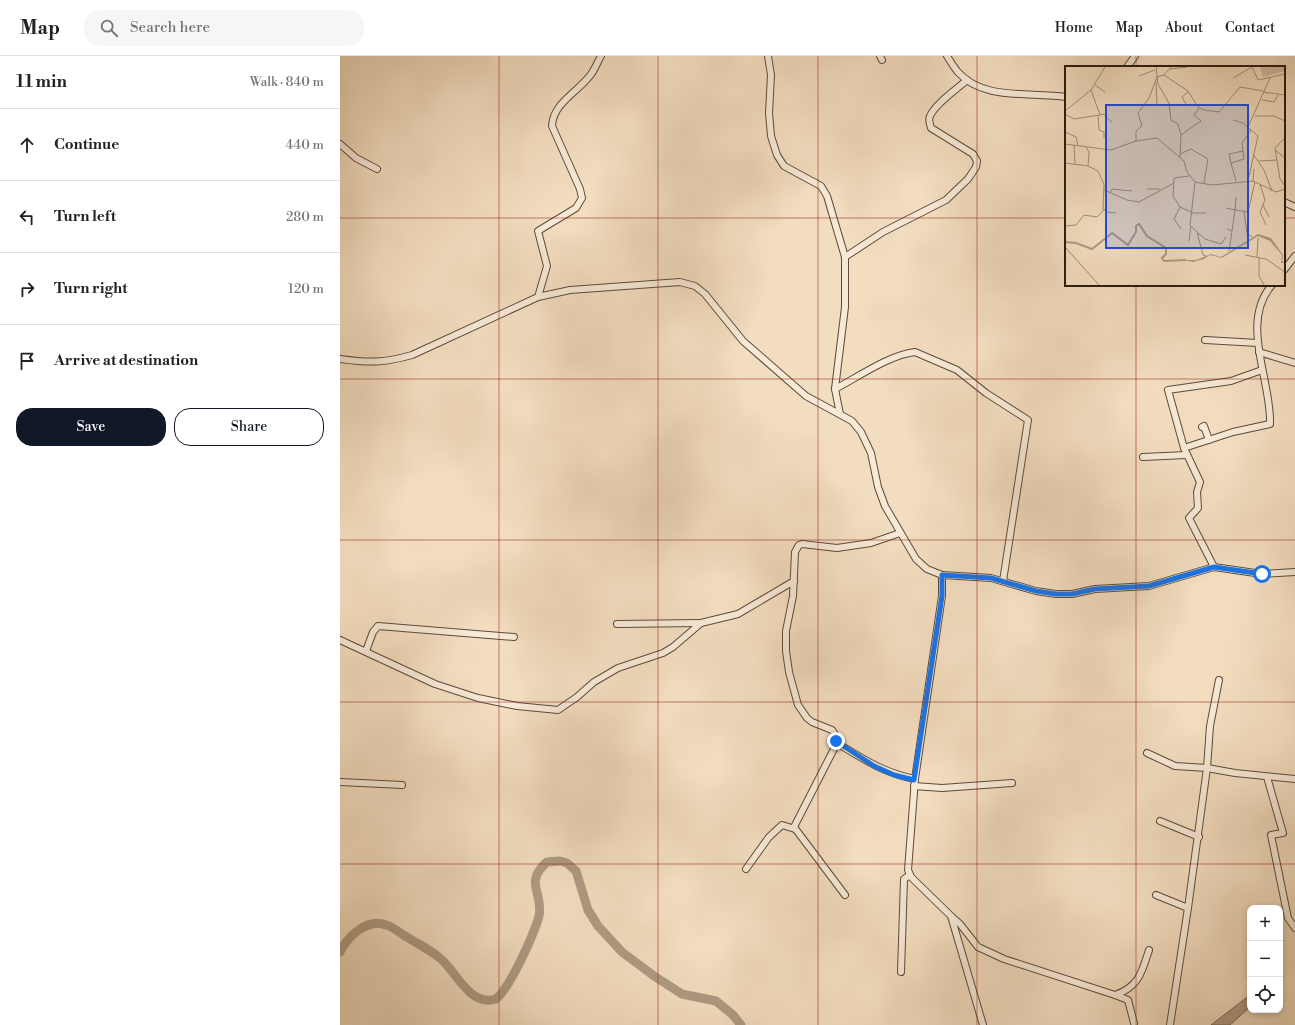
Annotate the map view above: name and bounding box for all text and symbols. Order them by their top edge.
search box [84,10,364,46]
text: Map [20,16,60,40]
icon: search [98,17,120,39]
text: Search here [130,18,210,37]
text: Home [1055,19,1093,37]
text: Map [1115,19,1143,37]
text: About [1165,19,1203,37]
text: Contact [1225,19,1275,37]
inset map [1065,66,1285,286]
text: 11 min [16,71,67,93]
text: Walk · 840 m [250,74,324,90]
icon: ahead [16,134,38,156]
text: Continue [54,135,119,154]
text: 440 m [286,137,324,153]
icon: left [16,206,38,228]
text: Turn left [54,207,116,226]
text: 280 m [286,209,324,225]
icon: right [16,278,38,300]
text: Turn right [54,279,128,298]
text: 120 m [288,281,324,297]
icon: arrive [16,350,38,372]
text: Arrive at destination [54,351,198,370]
button: Save [16,408,166,446]
button: Share [174,408,324,446]
route start [1253,565,1271,583]
route end [827,732,845,750]
map controls [1247,905,1283,1013]
button: + [1247,905,1283,941]
button: − [1247,941,1283,977]
button: locate [1247,977,1283,1013]

